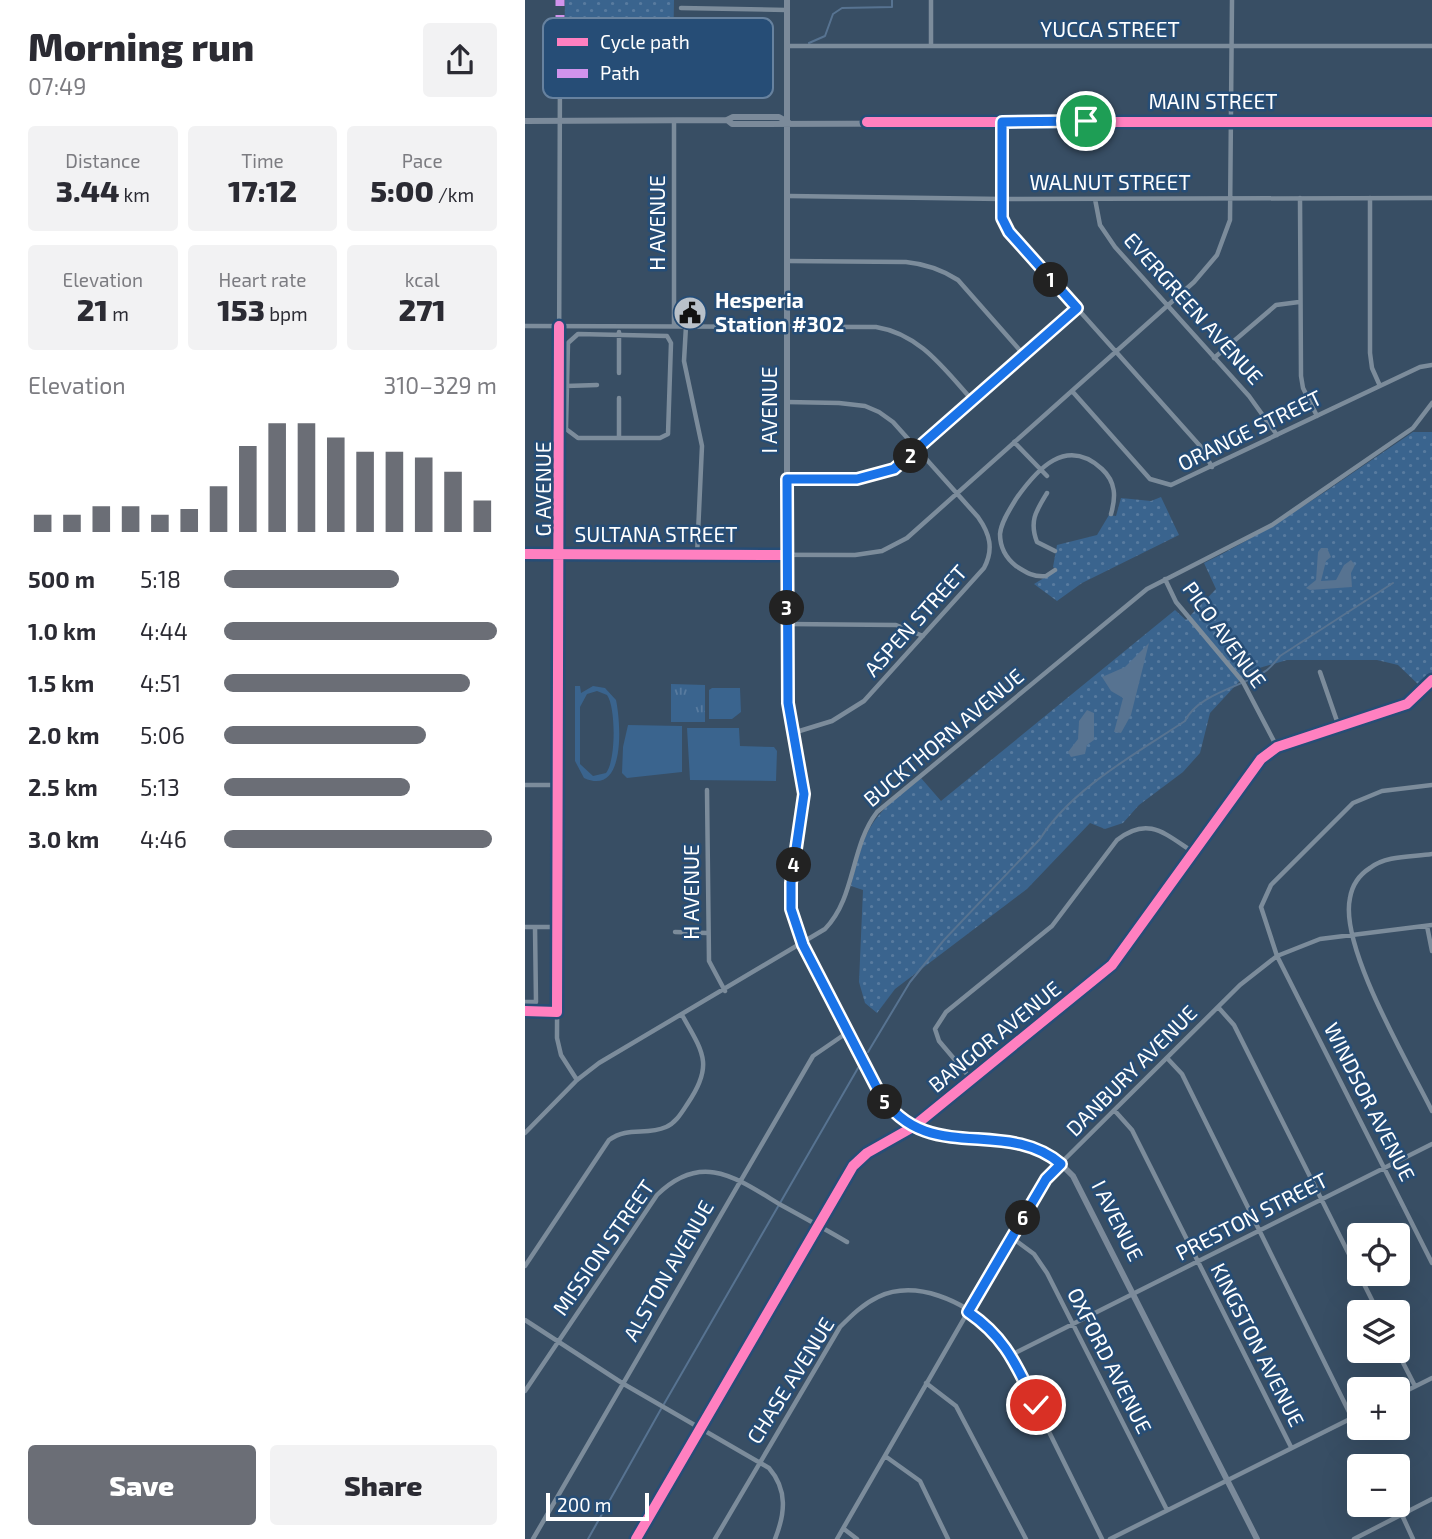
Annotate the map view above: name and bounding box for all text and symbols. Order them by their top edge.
street label: YUCCA STREET [1040,16,1180,41]
legend [543,18,773,98]
text: Morning run [28,23,254,69]
button: share [423,23,497,97]
text: Cycle path [600,30,690,53]
text: Path [600,61,640,84]
text: 07:49 [28,72,86,100]
street label: MAIN STREET [1148,88,1278,113]
pin [1056,91,1116,151]
icon: arrive [1067,102,1105,140]
text: Distance [65,149,140,172]
text: Time [241,149,284,172]
text: Pace [402,149,443,172]
street label: WALNUT STREET [1029,169,1191,194]
text: 3.44 [56,172,119,208]
text: 17:12 [228,172,297,208]
text: 5:00 [370,172,434,208]
street label: H AVENUE [644,175,669,271]
text: km [119,183,150,206]
text: /km [434,183,474,206]
street label: EVERGREEN AVENUE [1119,227,1269,389]
pin: 1 [1033,262,1069,298]
text: Elevation [63,268,143,291]
text: Heart rate [219,268,306,291]
text: kcal [405,268,440,291]
text: 1 [1046,268,1055,291]
place label: Hesperia Station #302 [715,287,844,336]
text: 21 [77,291,108,327]
text: 153 [217,291,265,327]
text: 271 [398,291,446,327]
public building icon: Hesperia Station #302 [671,294,709,332]
text: m [108,302,129,325]
text: bpm [265,302,308,325]
street label: I AVENUE [756,366,781,454]
text: Elevation [28,371,126,399]
text: 310–329 m [383,371,497,399]
street label: ORANGE STREET [1173,384,1325,475]
pin: 2 [893,438,929,474]
street label: G AVENUE [530,442,555,536]
text: 2 [905,444,916,467]
street label: SULTANA STREET [574,521,738,546]
street label: ASPEN STREET [858,559,971,681]
text: 500 m [28,565,95,593]
text: 5:18 [140,565,181,593]
street label: PICO AVENUE [1178,576,1272,692]
pin: 3 [769,590,805,626]
text: 3 [781,596,792,619]
text: 1.0 km [28,617,96,645]
text: 4:44 [140,617,188,645]
street label: BUCKTHORN AVENUE [858,663,1028,811]
text: 1.5 km [28,669,94,697]
text: 4:51 [140,669,181,697]
text: 2.0 km [28,721,100,749]
text: 5:06 [140,721,185,749]
text: 2.5 km [28,773,98,801]
text: 5:13 [140,773,180,801]
text: 3.0 km [28,825,99,853]
text: 4:46 [140,825,187,853]
street label: H AVENUE [678,844,703,940]
pin: 4 [777,848,811,882]
text: 4 [787,853,800,876]
street label: BANGOR AVENUE [923,975,1065,1097]
street label: DANBURY AVENUE [1060,999,1201,1140]
street label: WINDSOR AVENUE [1320,1018,1421,1185]
pin: 5 [867,1084,903,1120]
text: 5 [879,1090,890,1113]
street label: PRESTON STREET [1171,1167,1331,1265]
street label: MISSION STREET [547,1175,659,1320]
street label: I AVENUE [1087,1176,1149,1265]
street label: ALSTON AVENUE [617,1196,718,1345]
pin: 6 [1005,1200,1041,1236]
text: 6 [1017,1206,1028,1229]
map controls [1347,1223,1410,1517]
button: locate [1347,1223,1410,1286]
street label: KINGSTON AVENUE [1206,1258,1310,1430]
street label: OXFORD AVENUE [1063,1283,1158,1437]
button: layers [1347,1300,1410,1363]
street label: CHASE AVENUE [741,1312,839,1448]
pin [1006,1375,1066,1435]
button: + [1347,1377,1410,1440]
icon: check [1017,1386,1055,1424]
button: Save [28,1445,256,1525]
button: Share [270,1445,497,1525]
button: − [1347,1454,1410,1517]
scale bar [546,1490,649,1522]
text: 200 m [557,1493,611,1516]

